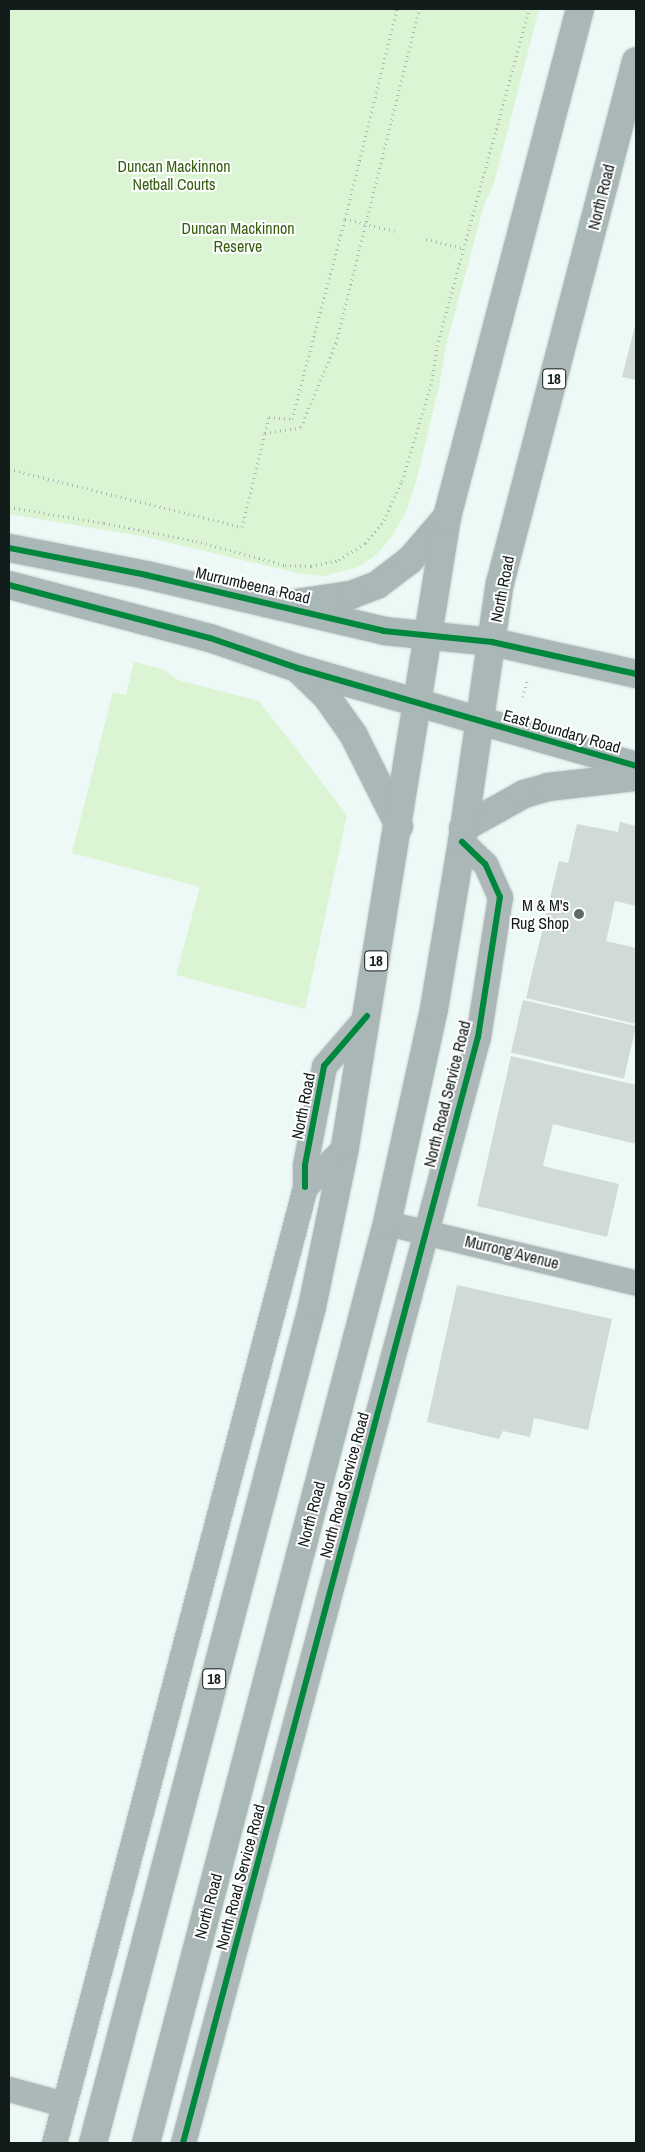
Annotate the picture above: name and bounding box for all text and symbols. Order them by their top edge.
park label: Duncan Mackinnon Netball Courts [117,156,231,194]
street label: North Road [584,162,618,232]
park label: Duncan Mackinnon Reserve [181,218,295,256]
road number: 18 [542,366,566,392]
street label: North Road [486,554,518,624]
street label: Murrumbeena Road [194,563,312,607]
street label: East Boundary Road [501,705,623,757]
place label: M & M's Rug Shop [511,895,569,933]
marker: M & M's Rug Shop [573,908,585,920]
road number: 18 [364,948,388,974]
street label: North Road Service Road [420,1019,474,1169]
street label: North Road [287,1071,319,1141]
street label: Murrong Avenue [463,1231,561,1273]
street label: North Road Service Road [315,1410,373,1560]
street label: North Road [293,1479,329,1549]
road number: 18 [202,1666,226,1692]
street label: North Road Service Road [211,1802,269,1952]
street label: North Road [190,1871,226,1941]

